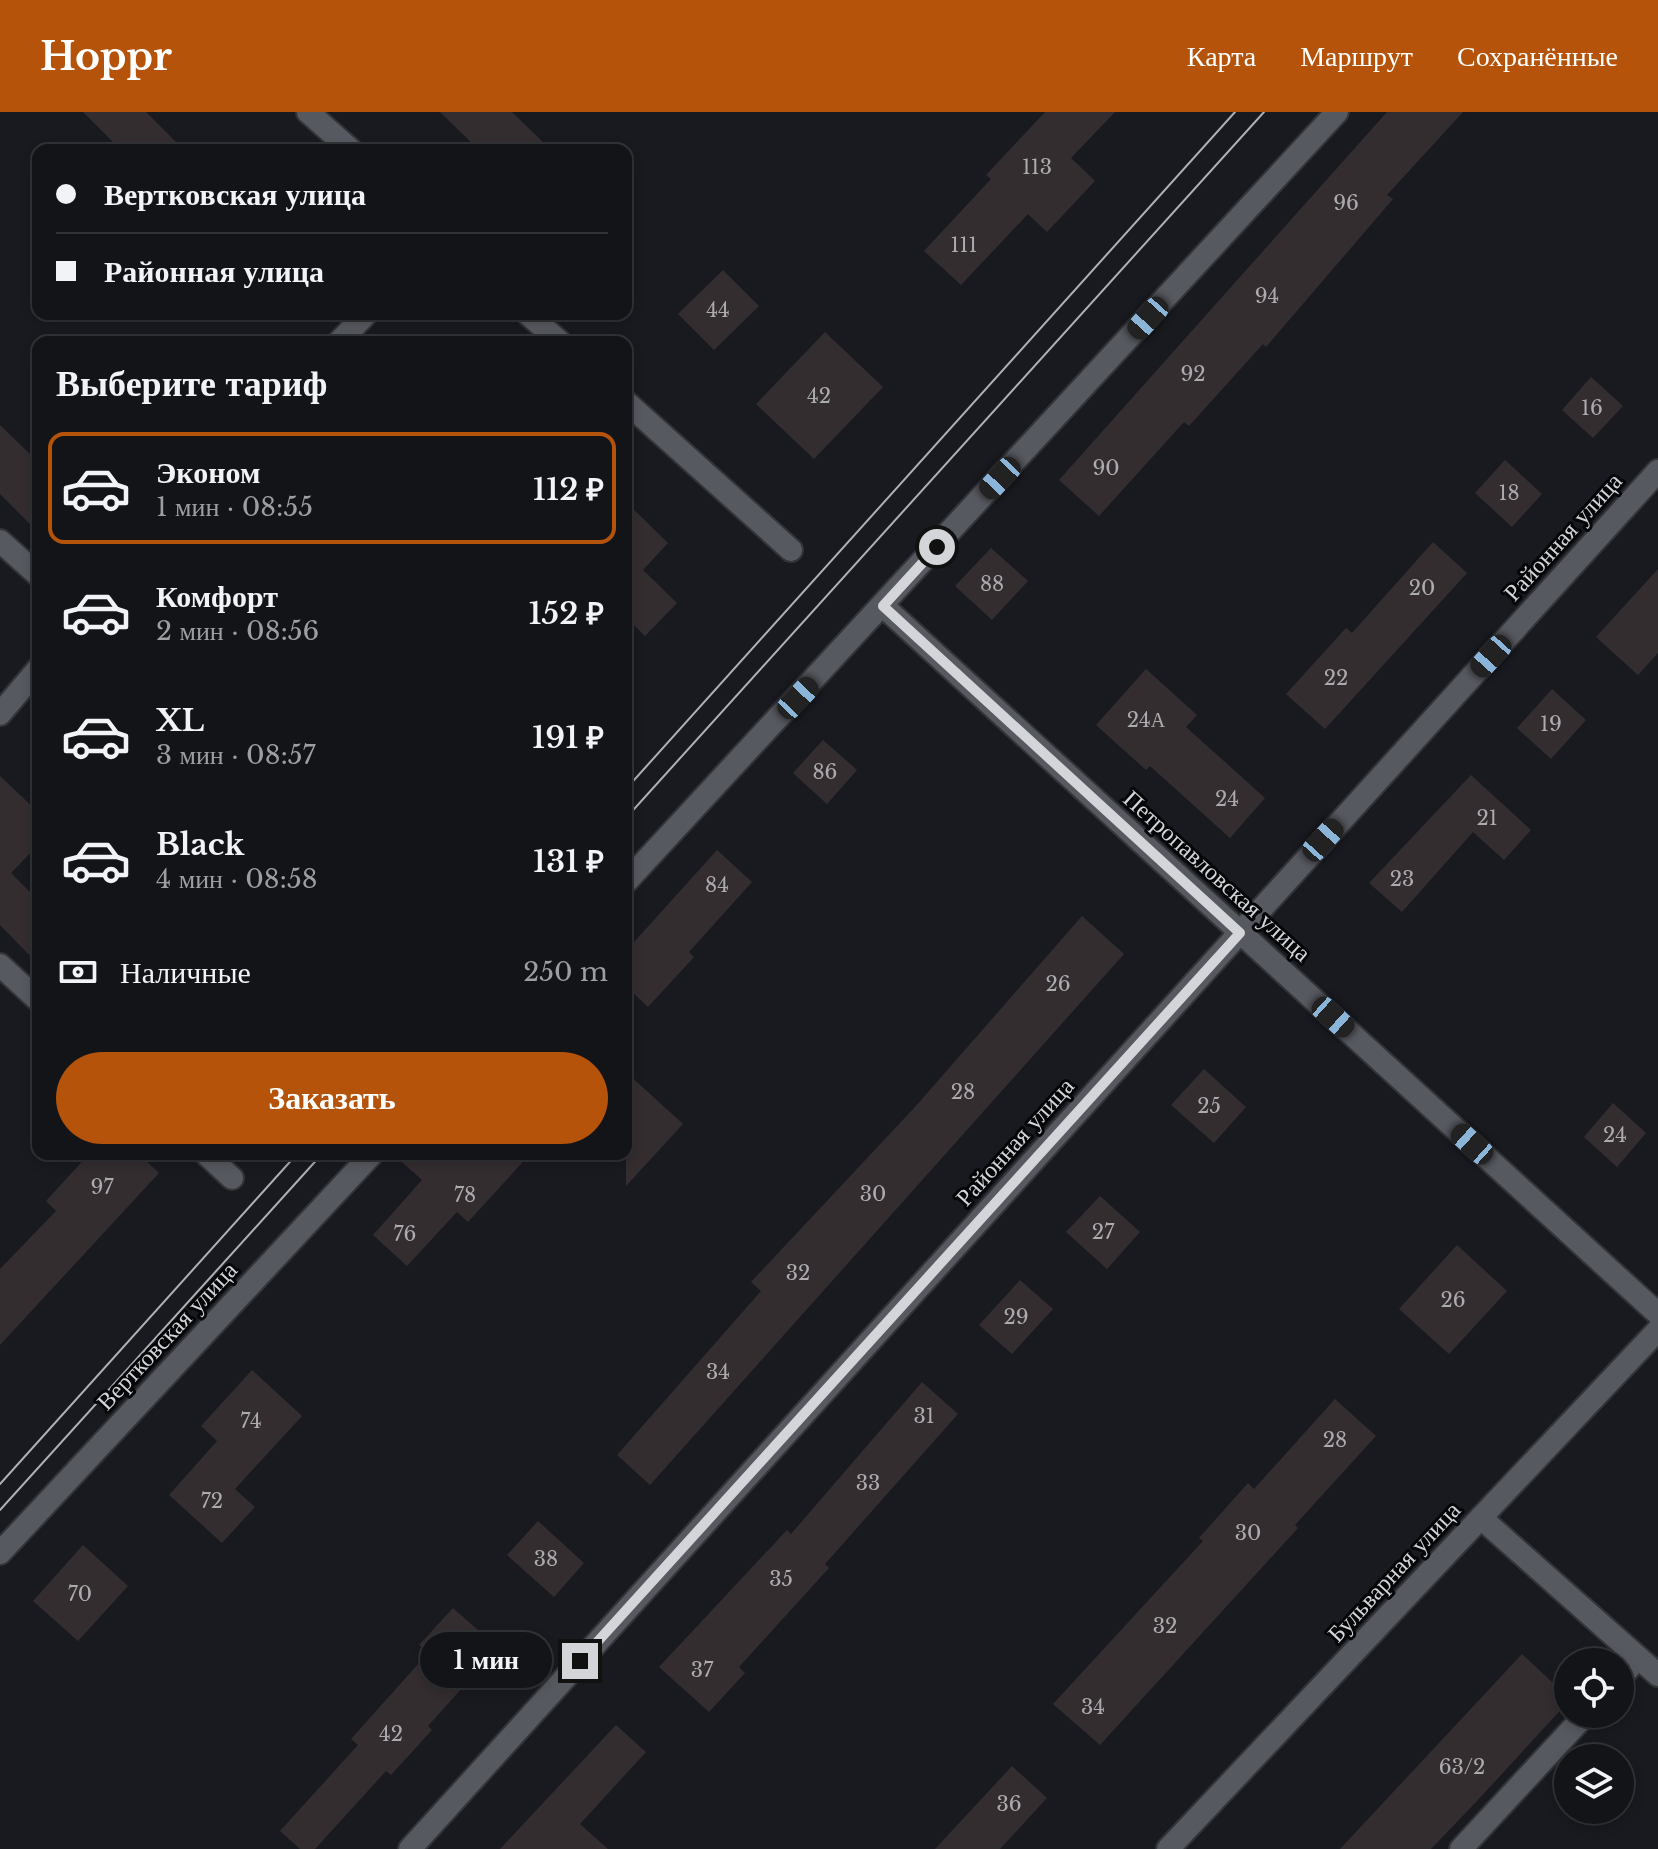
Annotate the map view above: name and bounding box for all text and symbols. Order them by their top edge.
text: Hoppr [40,33,172,80]
text: Карта [1187,39,1256,74]
text: Маршрут [1300,39,1413,74]
text: Сохранённые [1457,39,1618,74]
house number: 113 [1022,155,1052,179]
text: Вертковская улица [104,176,366,213]
house number: 96 [1333,191,1359,215]
house number: 111 [951,233,977,257]
text: Районная улица [104,253,324,290]
house number: 94 [1255,284,1279,308]
car [1123,292,1173,344]
house number: 44 [706,298,730,322]
text: Выберите тариф [56,361,327,406]
house number: 92 [1180,362,1206,386]
house number: 42 [807,384,831,408]
house number: 16 [1581,396,1603,420]
icon: car [60,452,132,524]
car [975,452,1025,504]
text: Эконом [156,454,260,491]
house number: 90 [1092,456,1120,480]
street label: Районная улица [1498,466,1628,607]
text: 112 ₽ [533,471,604,508]
house number: 18 [1498,481,1520,505]
text: 1 мин · 08:55 [156,491,313,523]
route start [919,529,955,565]
house number: 88 [980,572,1004,596]
icon: car [60,576,132,648]
house number: 20 [1409,576,1435,600]
text: Комфорт [156,578,278,615]
text: 152 ₽ [528,595,604,632]
text: 2 мин · 08:56 [156,615,319,647]
car [1466,630,1516,682]
house number: 22 [1324,666,1348,690]
car [773,672,823,724]
icon: car [60,700,132,772]
text: XL [156,702,204,739]
house number: 24А [1127,708,1166,732]
house number: 19 [1540,712,1562,736]
text: 191 ₽ [532,719,604,756]
text: 3 мин · 08:57 [156,739,316,771]
house number: 86 [813,760,837,784]
street label: Петропавловская улица [1118,784,1317,968]
house number: 24 [1215,787,1239,811]
house number: 21 [1476,806,1498,830]
car [1298,814,1348,866]
icon: car [60,824,132,896]
text: Black [156,826,244,863]
text: 131 ₽ [533,843,604,880]
text: 4 мин · 08:58 [156,863,318,895]
house number: 23 [1390,867,1414,891]
house number: 84 [705,873,729,897]
icon: cash [56,950,100,994]
text: Наличные [120,954,251,991]
text: 250 m [523,956,608,988]
house number: 26 [1045,972,1071,996]
car [1307,992,1359,1042]
button: Заказать [56,1052,608,1144]
street label: Районная улица [950,1071,1080,1212]
house number: 28 [951,1080,975,1104]
house number: 25 [1197,1094,1221,1118]
car [1446,1119,1498,1169]
house number: 24 [1603,1123,1627,1147]
house number: 97 [91,1175,114,1199]
house number: 30 [860,1182,886,1206]
house number: 78 [454,1183,476,1207]
house number: 27 [1092,1220,1115,1244]
house number: 76 [394,1222,416,1246]
street label: Вертковская улица [90,1255,243,1416]
house number: 32 [786,1261,810,1285]
house number: 26 [1440,1288,1466,1312]
house number: 29 [1003,1305,1029,1329]
house number: 34 [706,1360,730,1384]
house number: 31 [913,1404,935,1428]
house number: 74 [240,1409,262,1433]
house number: 28 [1323,1428,1347,1452]
house number: 33 [856,1471,880,1495]
house number: 72 [201,1489,223,1513]
street label: Бульварная улица [1321,1495,1466,1648]
house number: 30 [1235,1521,1261,1545]
house number: 38 [534,1547,558,1571]
house number: 35 [769,1567,793,1591]
house number: 70 [68,1582,92,1606]
house number: 32 [1153,1614,1177,1638]
callout: 1 мин [420,1633,552,1689]
route end [562,1643,598,1679]
text: 1 мин [453,1644,519,1676]
map controls [1554,1648,1634,1824]
button: locate [1554,1648,1634,1728]
house number: 37 [691,1658,714,1682]
house number: 34 [1081,1695,1105,1719]
house number: 42 [379,1722,403,1746]
button: layers [1554,1744,1634,1824]
house number: 63/2 [1439,1755,1485,1779]
house number: 36 [996,1792,1022,1816]

